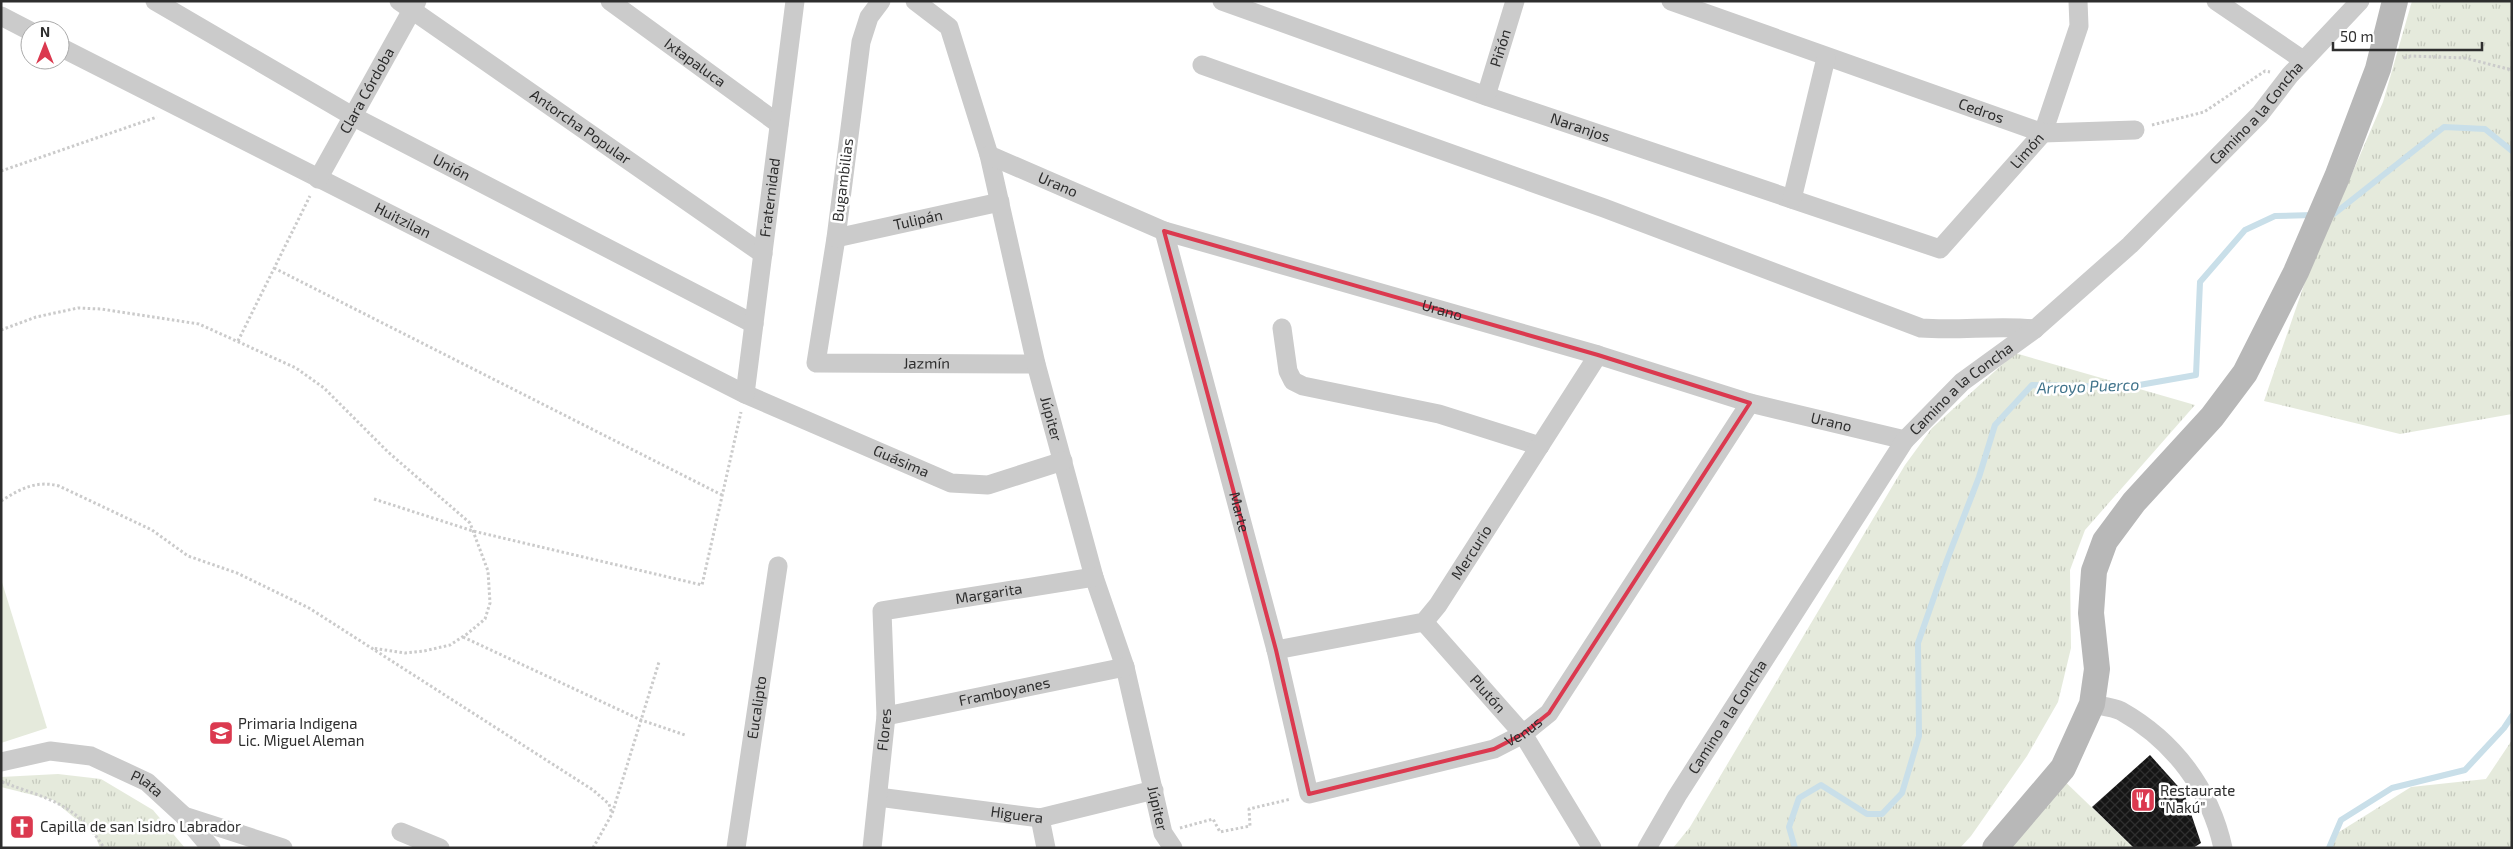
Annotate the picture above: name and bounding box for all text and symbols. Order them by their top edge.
north arrow [20,20,70,70]
scale bar [2333,20,2482,52]
text: N [40,23,50,40]
street label: Piñón [1485,27,1514,69]
text: 50 m [2340,27,2374,45]
street label: Ixtapaluca [661,34,730,90]
street label: Clara Córdoba [335,44,397,136]
street label: Camino a la Concha [2205,57,2306,168]
street label: Antorcha Popular [527,85,635,168]
street label: Cedros [1956,94,2007,126]
street label: Naranjos [1548,108,1613,145]
street label: Limón [2006,129,2047,172]
street label: Bugambilias [828,137,856,223]
street label: Unión [430,149,474,184]
street label: Fraternidad [755,157,783,238]
street label: Urano [1036,167,1081,200]
street label: Huitzilan [372,198,434,241]
street label: Tulipán [892,205,944,233]
street label: Urano [1420,295,1465,324]
street label: Camino a la Concha [1905,338,2016,438]
street label: Jazmín [903,353,950,372]
water label: Arroyo Puerco [2035,374,2140,398]
street label: Júpiter [1037,394,1067,443]
street label: Urano [1809,408,1854,435]
street label: Guásima [871,441,932,481]
street label: Marte [1226,490,1254,534]
street label: Mercurio [1447,521,1495,583]
street label: Margarita [954,579,1023,607]
street label: Camino a la Concha [1684,656,1770,777]
street label: Plutón [1467,670,1510,716]
street label: Framboyanes [957,673,1052,709]
street label: Eucalipto [742,675,770,740]
street label: Flores [872,708,894,752]
street label: Venus [1501,712,1545,750]
place label: Primaria Indigena Lic. Miguel Aleman [238,714,364,749]
school or university icon: Primaria Indigena Lic. Miguel Aleman [208,720,234,746]
street label: Plata [128,766,167,800]
place label: Restaurate "Nakú" [2160,781,2235,816]
street label: Júpiter [1144,784,1172,832]
restaurant icon: Restaurate "Nakú" [2130,787,2156,813]
street label: Higuera [990,802,1044,826]
church icon: Capilla de san Isidro Labrador [9,814,35,840]
place label: Capilla de san Isidro Labrador [40,817,241,835]

